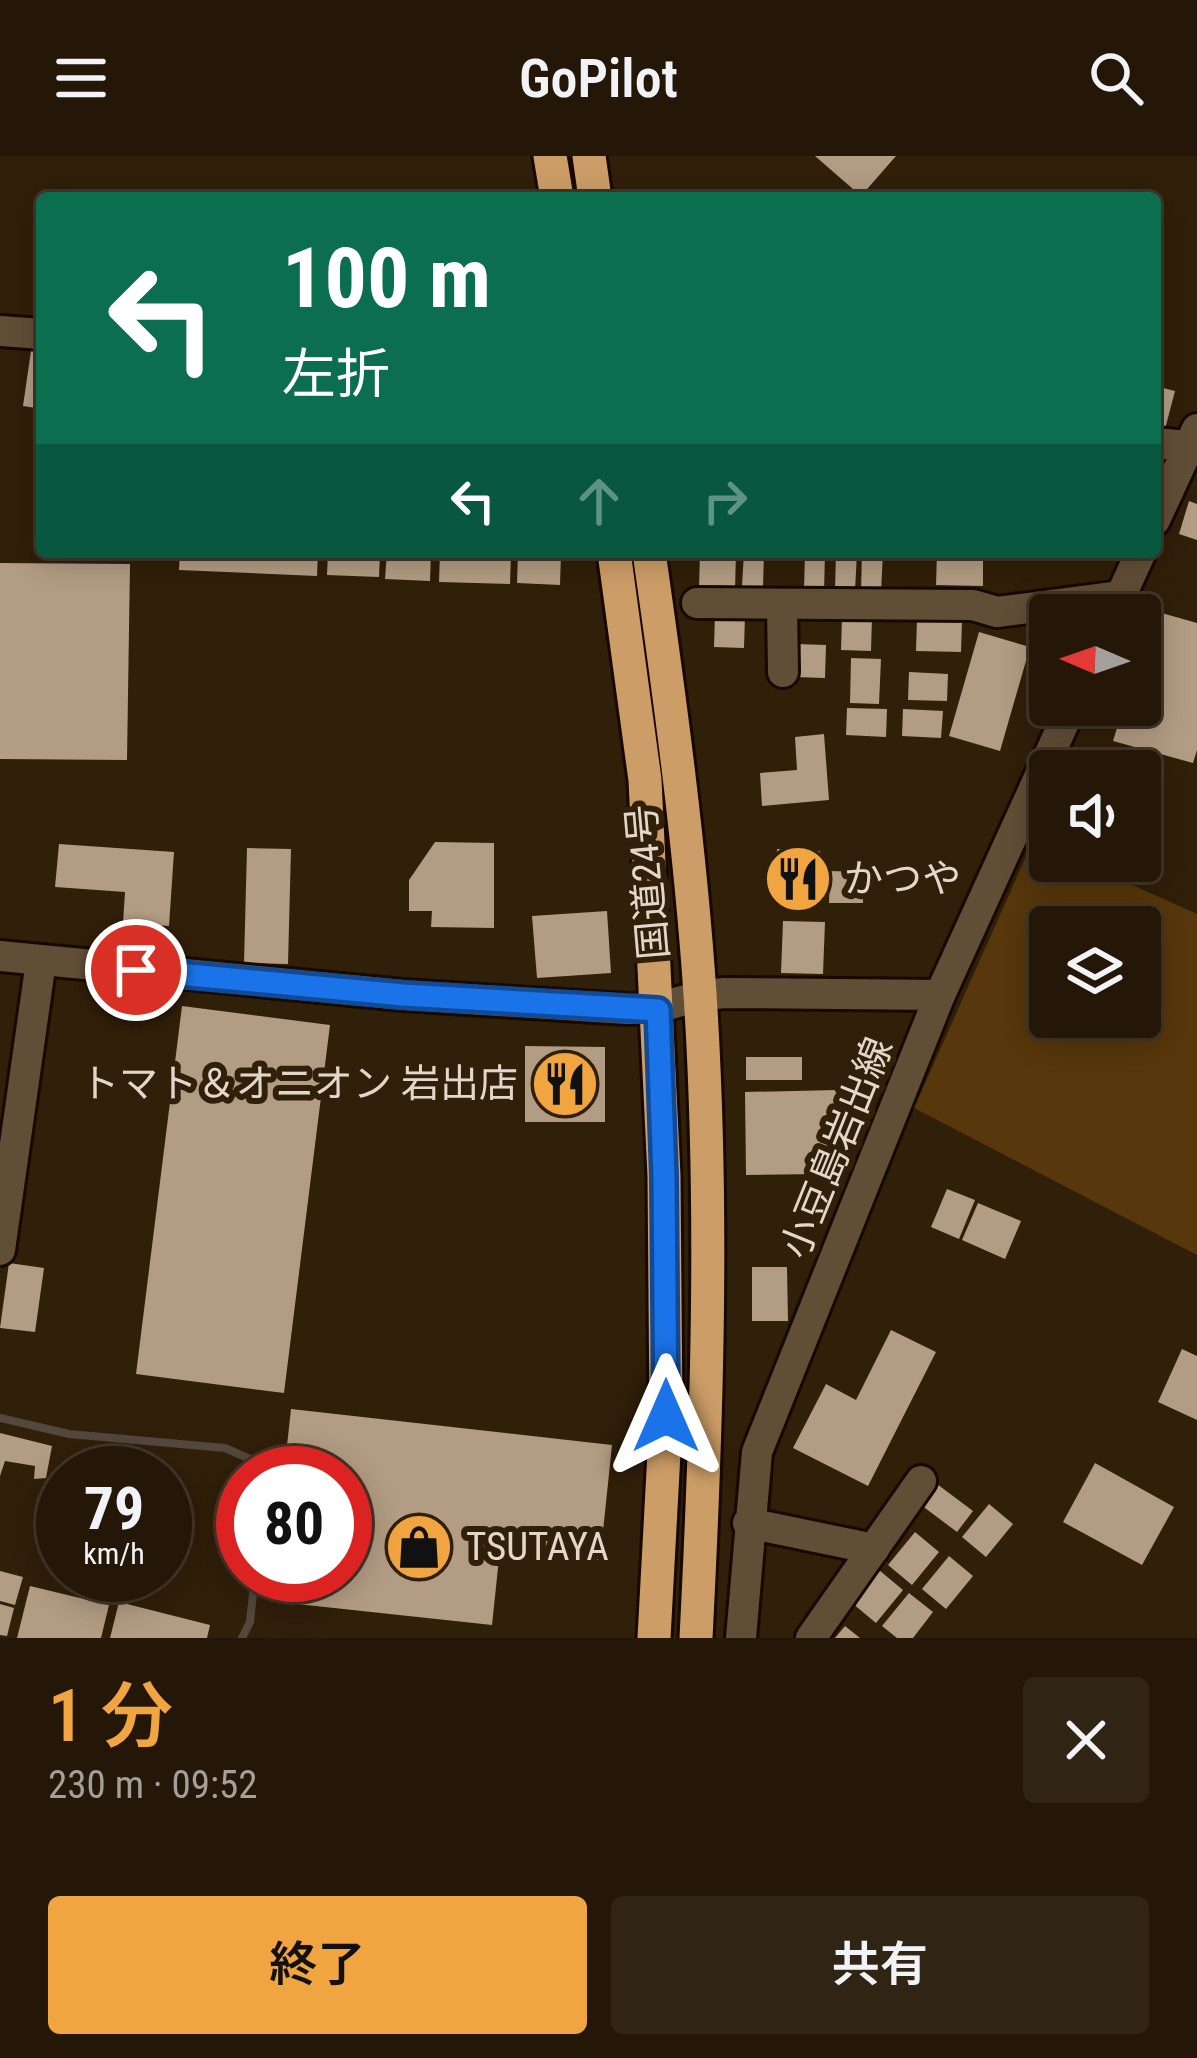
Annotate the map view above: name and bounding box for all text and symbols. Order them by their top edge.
icon: menu [48,45,114,111]
icon: search [1083,45,1149,111]
text: GoPilot [519,47,678,110]
text: 100 m [282,229,491,328]
icon: left [84,240,240,396]
text: 左折 [282,343,390,406]
icon: left [440,468,506,534]
icon: ahead [566,468,632,534]
icon: right [692,468,758,534]
north arrow [1029,594,1161,726]
map controls [1029,594,1161,1038]
button: sound [1029,750,1161,882]
street label: 国道24号 [618,803,678,961]
restaurant icon: かつや [763,844,833,914]
place label: かつや [844,856,961,902]
button: layers [1029,906,1161,1038]
pin [85,919,187,1021]
icon: arrive [103,937,169,1003]
street label: 小豆島岩出線 [772,1031,902,1265]
restaurant icon: トマト＆オニオン 岩出店 [530,1049,600,1119]
place label: トマト＆オニオン 岩出店 [80,1061,518,1107]
position arrow [603,1353,729,1479]
speed limit sign: 80 [216,1446,372,1602]
text: 79 [84,1473,144,1544]
shop icon: TSUTAYA [384,1512,454,1582]
place label: TSUTAYA [466,1524,609,1570]
text: km/h [83,1536,145,1571]
text: 1 分 [48,1674,173,1759]
button: close [1023,1677,1149,1803]
text: 230 m · 09:52 [48,1762,258,1808]
button: 終了 [48,1896,587,2034]
button: 共有 [611,1896,1149,2034]

